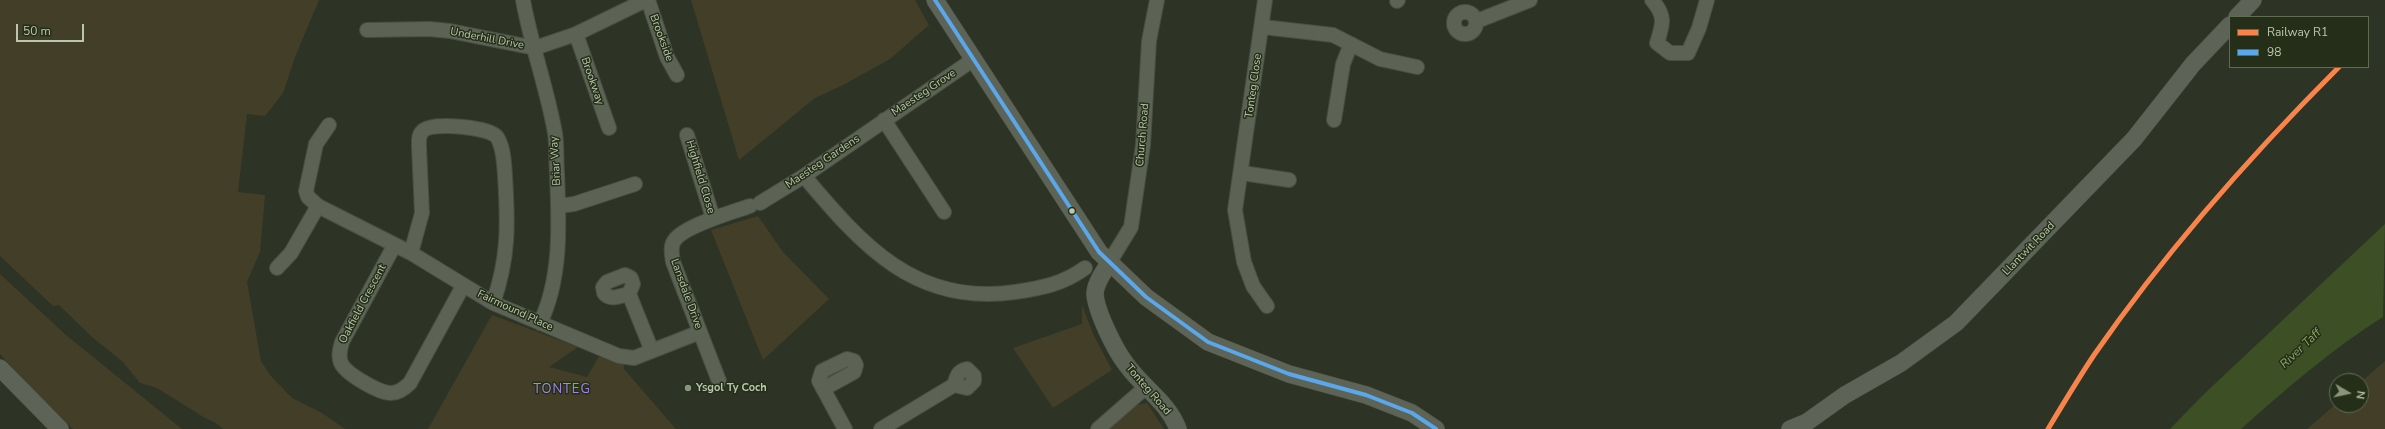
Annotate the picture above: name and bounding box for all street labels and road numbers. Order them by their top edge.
street label: Brookside [646,13,676,63]
street label: Underhill Drive [449,25,525,53]
street label: Tonteg Close [1243,53,1265,119]
street label: Brookway [578,55,606,107]
street label: Maesteg Grove [889,67,959,119]
street label: Church Road [1134,103,1152,167]
street label: Maesteg Gardens [783,132,863,192]
street label: Briar Way [548,136,564,186]
street label: Highfield Close [683,139,717,215]
street label: Llantwit Road [2000,219,2058,279]
street label: Lansdale Drive [667,257,705,331]
street label: Oakfield Crescent [337,262,389,346]
street label: Fairmound Place [475,288,555,334]
street label: Tonteg Road [1122,362,1174,418]

